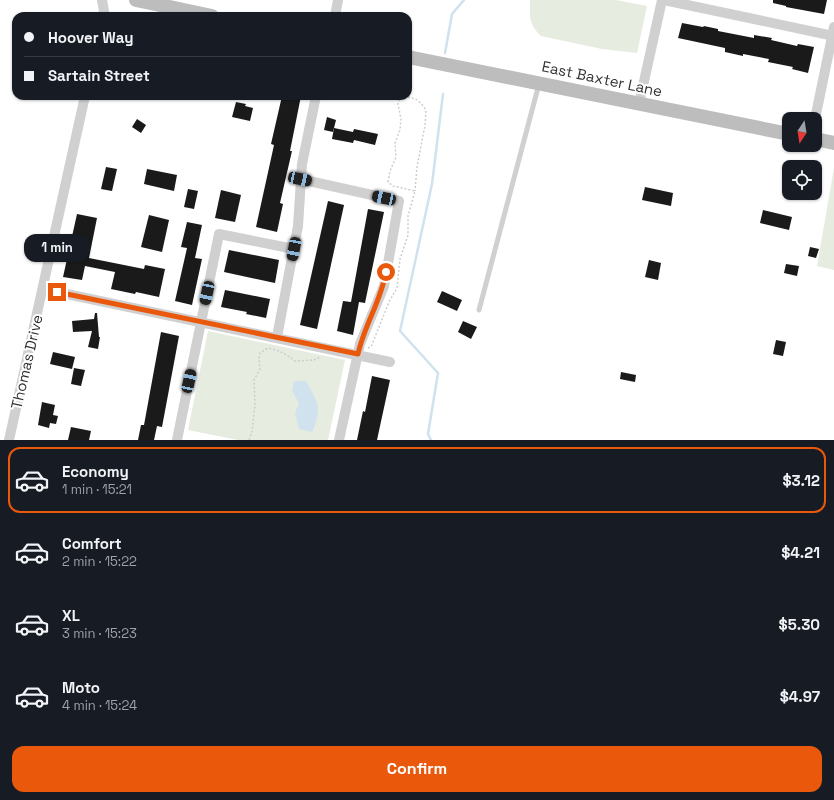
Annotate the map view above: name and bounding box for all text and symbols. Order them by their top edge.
text: Hoover Way [48,28,133,47]
street label: East Baxter Lane [540,56,664,101]
text: Sartain Street [48,66,150,85]
north arrow [782,112,822,152]
map controls [782,112,822,200]
button: locate [782,160,822,200]
car [287,171,313,187]
car [371,190,397,206]
callout: 1 min [24,234,90,262]
car [286,236,302,262]
text: 1 min [41,239,73,256]
route start [377,263,395,281]
car [199,280,215,306]
route end [48,283,66,301]
street label: Thomas Drive [6,313,47,411]
car [181,368,197,394]
icon: car [14,462,50,498]
text: Economy [62,462,129,481]
text: $3.12 [782,471,820,490]
text: 1 min · 15:21 [62,481,132,498]
icon: car [14,534,50,570]
text: Comfort [62,534,122,553]
text: $4.21 [781,543,820,562]
text: 2 min · 15:22 [62,553,137,570]
icon: car [14,606,50,642]
text: XL [62,606,80,625]
text: $5.30 [779,615,820,634]
text: 3 min · 15:23 [62,625,137,642]
icon: car [14,678,50,714]
text: Moto [62,678,100,697]
text: $4.97 [780,687,820,706]
text: 4 min · 15:24 [62,697,137,714]
button: Confirm [12,746,822,792]

